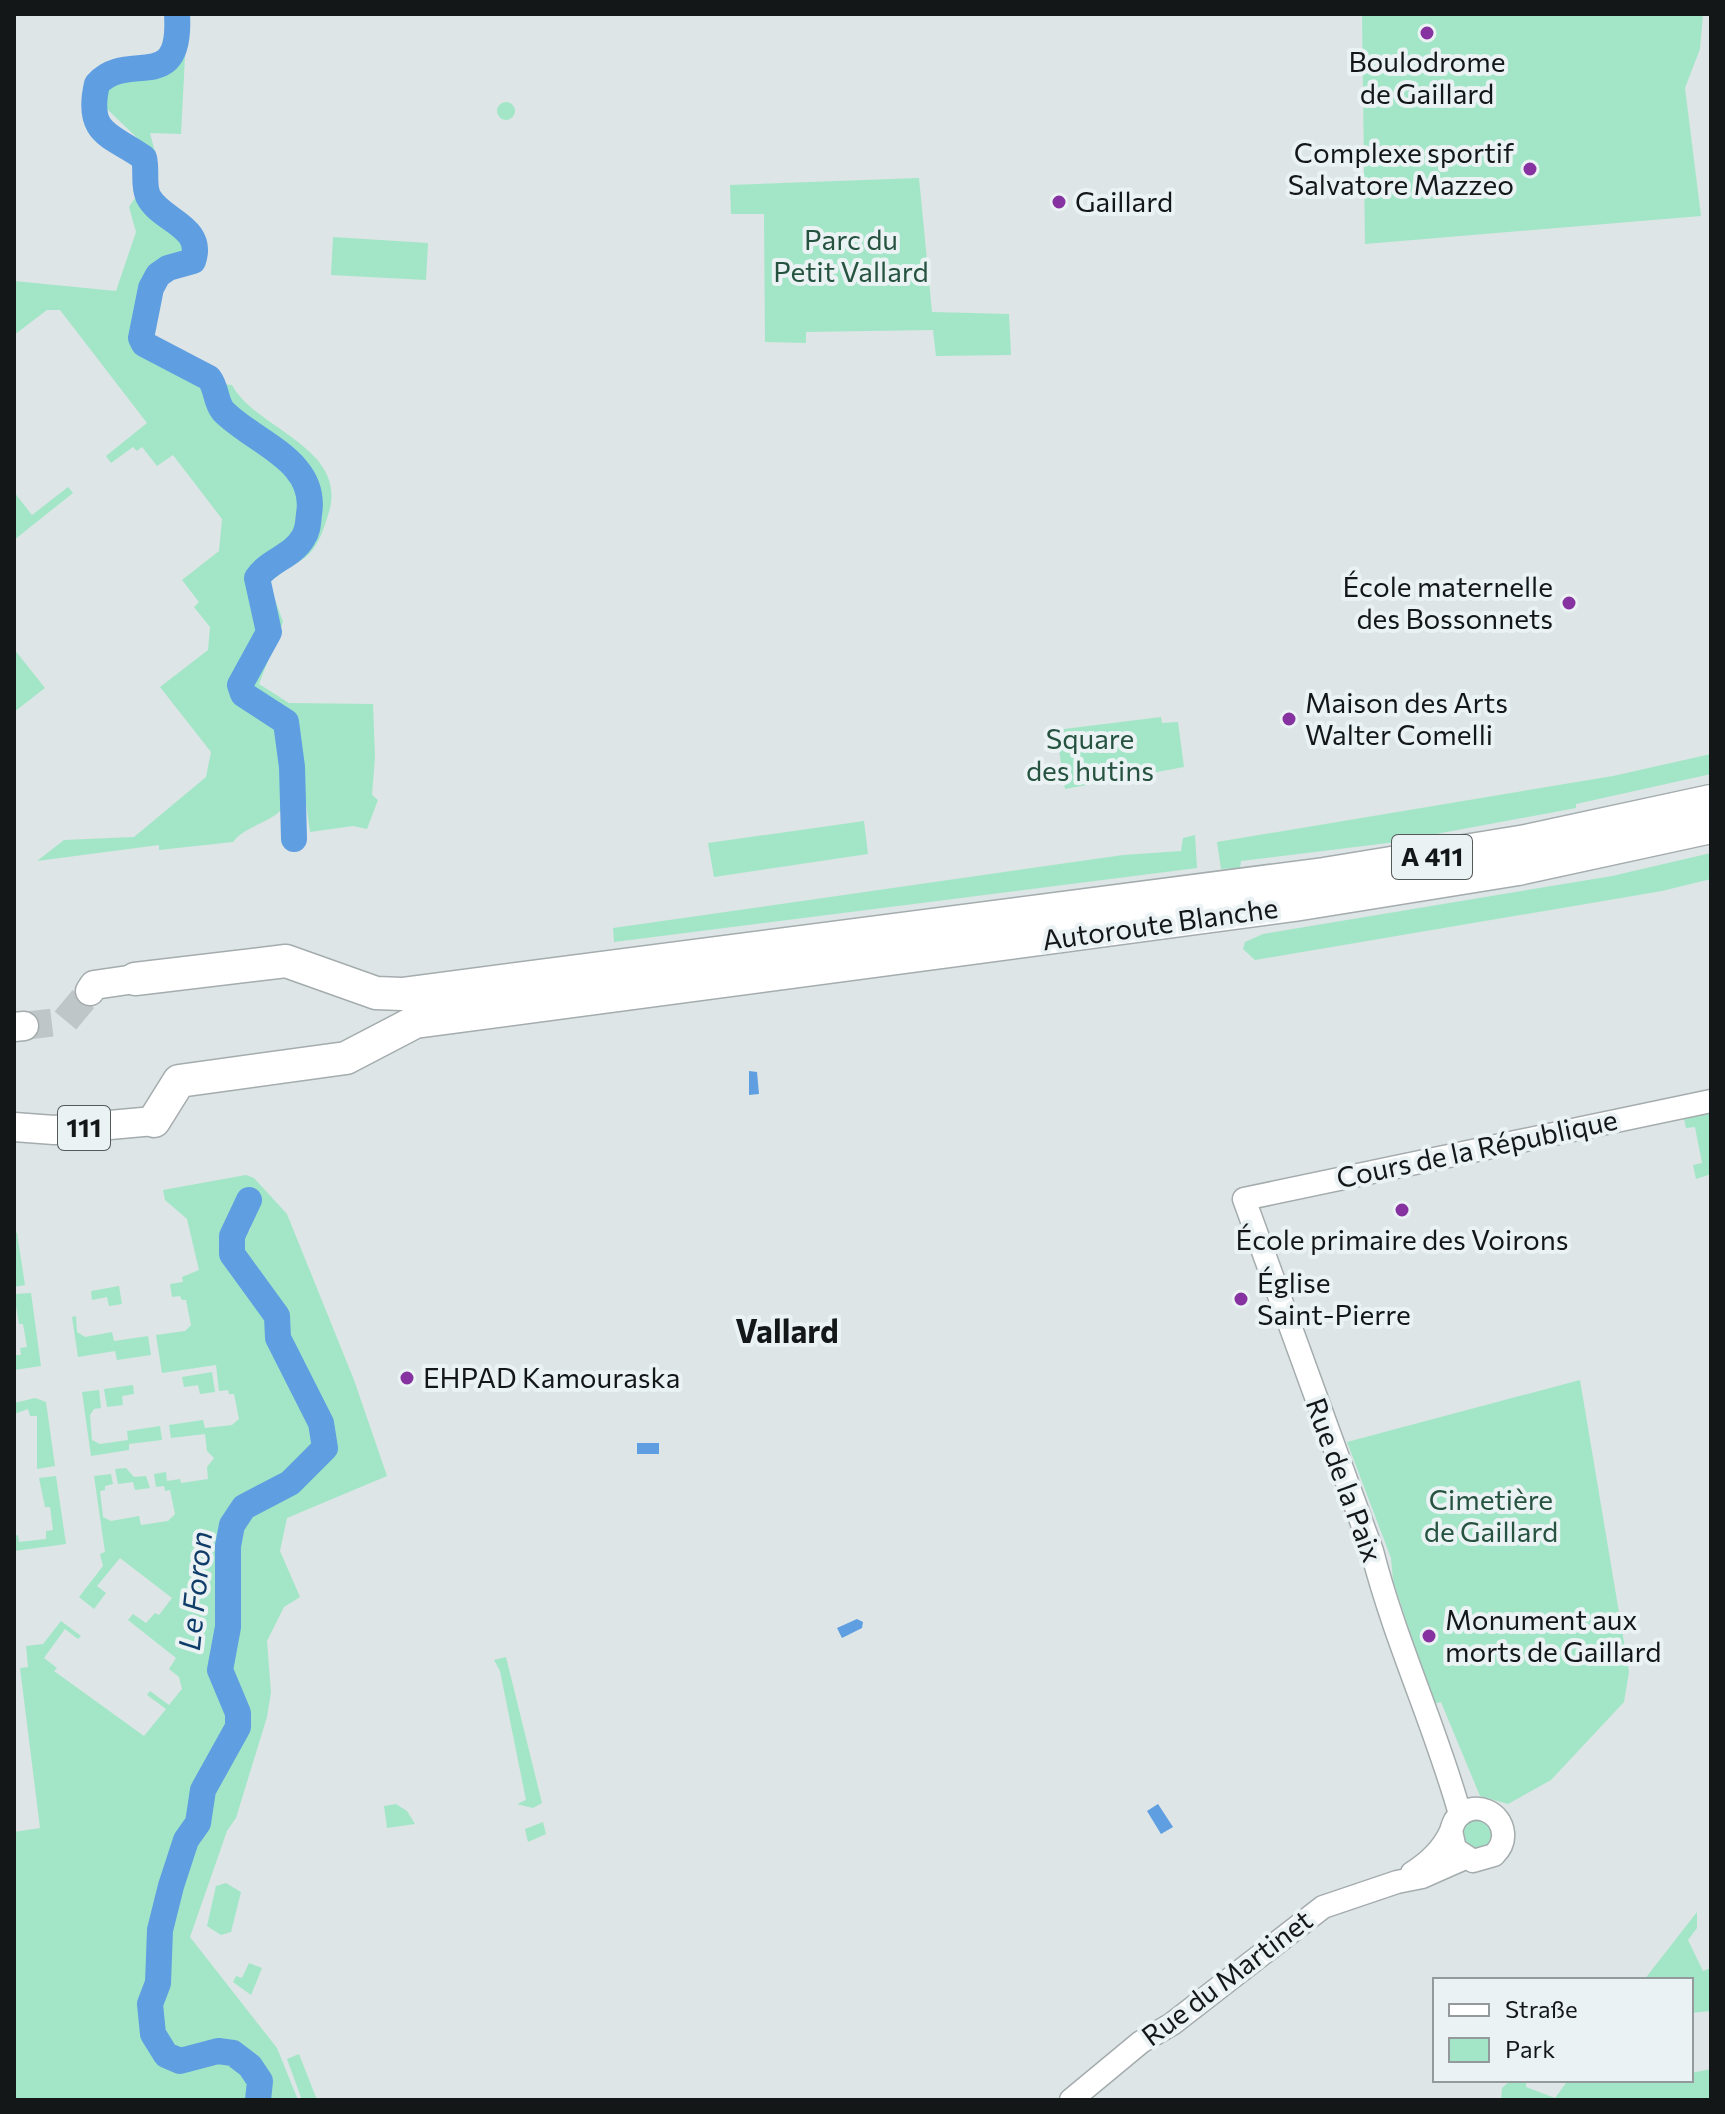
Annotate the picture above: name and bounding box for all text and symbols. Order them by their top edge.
marker: Boulodrome de Gaillard [1418,24,1436,42]
place label: Boulodrome de Gaillard [1348,44,1506,110]
place label: Complexe sportif Salvatore Mazzeo [1288,135,1514,201]
marker: Complexe sportif Salvatore Mazzeo [1521,160,1539,178]
place label: Gaillard [1075,184,1173,218]
marker: Gaillard [1050,193,1068,211]
park label: Parc du Petit Vallard [773,222,929,288]
place label: École maternelle des Bossonnets [1342,569,1553,635]
marker: École maternelle des Bossonnets [1560,594,1578,612]
place label: Maison des Arts Walter Comelli [1305,685,1508,751]
marker: Maison des Arts Walter Comelli [1280,710,1298,728]
park label: Square des hutins [1026,721,1154,787]
road number: A 411 [1392,835,1472,879]
street label: Autoroute Blanche [1040,890,1280,956]
street label: Cours de la République [1333,1102,1620,1194]
road number: 111 [58,1106,110,1150]
marker: École primaire des Voirons [1393,1201,1411,1219]
place label: École primaire des Voirons [1236,1222,1568,1256]
place label: Église Saint-Pierre [1257,1265,1411,1331]
marker: Église Saint-Pierre [1232,1290,1250,1308]
district label: Vallard [735,1310,839,1350]
place label: EHPAD Kamouraska [423,1360,680,1394]
marker: EHPAD Kamouraska [398,1369,416,1387]
street label: Rue de la Paix [1300,1393,1390,1566]
park label: Cimetière de Gaillard [1424,1482,1558,1548]
water label: Le Foron [169,1529,218,1652]
place label: Monument aux morts de Gaillard [1445,1602,1661,1668]
marker: Monument aux morts de Gaillard [1420,1627,1438,1645]
street label: Rue du Martinet [1134,1902,1318,2052]
legend [1433,1978,1693,2082]
text: Straße [1505,1994,1578,2023]
text: Park [1505,2034,1555,2063]

